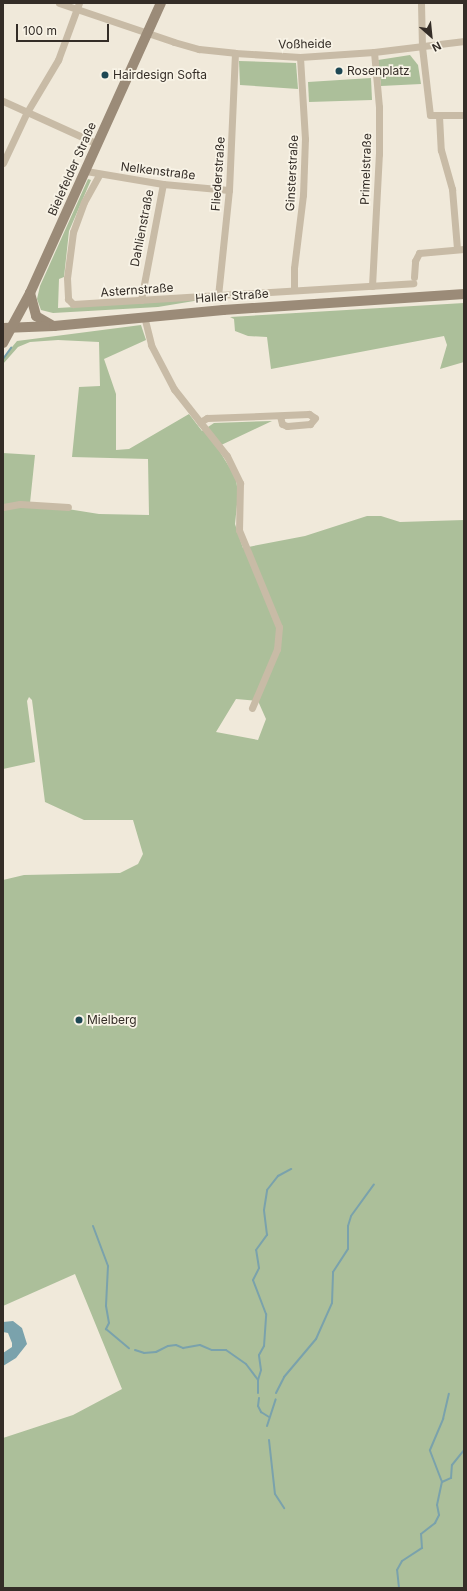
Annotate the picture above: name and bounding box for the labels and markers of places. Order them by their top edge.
place label: Rosenplatz [347,64,410,78]
marker: Rosenplatz [334,66,344,76]
place label: Hairdesign Softa [113,68,207,82]
marker: Hairdesign Softa [100,70,110,80]
place label: Mielberg [87,1013,137,1027]
marker: Mielberg [74,1015,84,1025]

